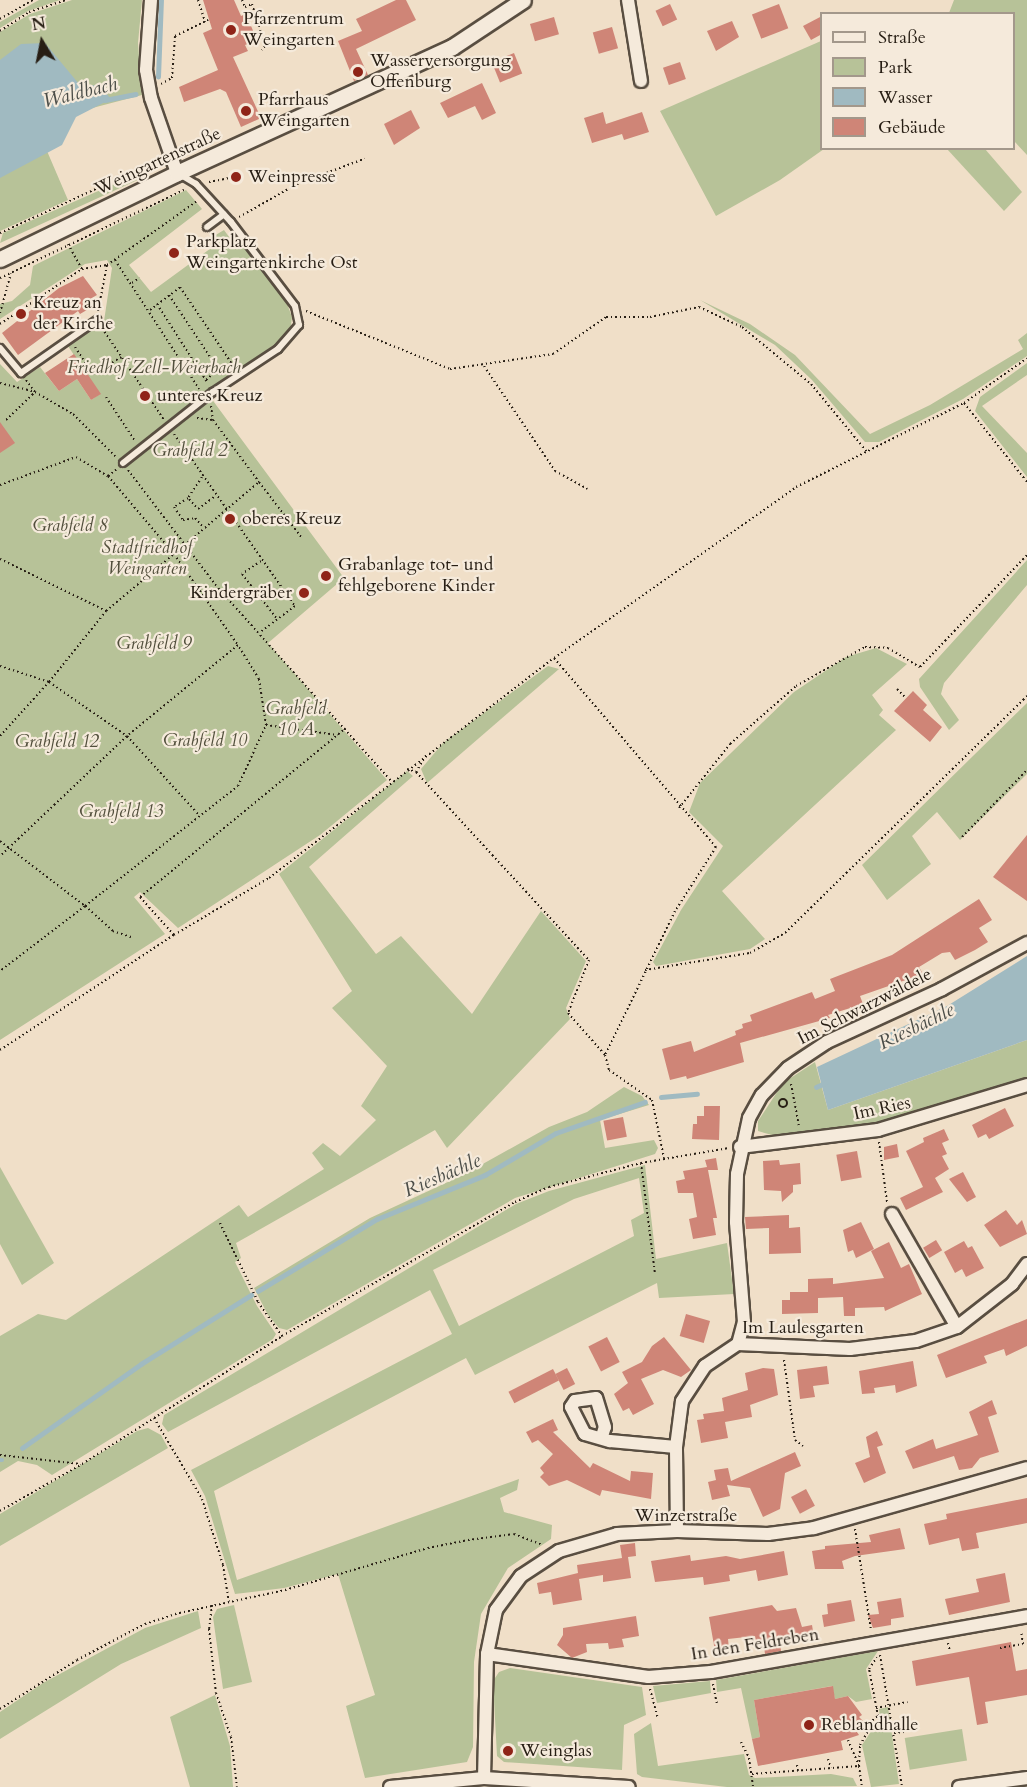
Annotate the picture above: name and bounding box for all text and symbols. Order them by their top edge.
place label: Pfarrzentrum Weingarten [243,9,344,52]
north arrow [12,12,72,72]
text: N [30,12,48,36]
legend [820,12,1015,150]
marker: Pfarrzentrum Weingarten [224,23,238,37]
text: Straße [878,25,926,50]
place label: Wasserversorgung Offenburg [370,51,511,94]
text: Park [878,55,913,80]
marker: Wasserversorgung Offenburg [351,65,365,79]
water label: Waldbach [40,71,120,113]
text: Wasser [878,85,932,110]
place label: Pfarrhaus Weingarten [258,90,350,132]
marker: Pfarrhaus Weingarten [239,104,253,118]
text: Gebäude [878,115,946,140]
street label: Weingartenstraße [91,123,225,201]
place label: Weinpresse [248,166,336,188]
marker: Weinpresse [229,170,243,184]
place label: Parkplatz Weingartenkirche Ost [186,232,357,274]
marker: Parkplatz Weingartenkirche Ost [167,246,181,260]
place label: Kreuz an der Kirche [33,293,113,336]
marker: Kreuz an der Kirche [14,307,28,321]
park label: Friedhof Zell-Weierbach [67,357,241,379]
place label: unteres Kreuz [157,385,263,407]
marker: unteres Kreuz [138,389,152,403]
park label: Grabfeld 2 [153,440,227,462]
place label: oberes Kreuz [242,508,341,530]
marker: oberes Kreuz [223,512,237,526]
park label: Grabfeld 8 [33,515,107,537]
park label: Stadtfriedhof Weingarten [101,538,193,580]
place label: Grabanlage tot- und fehlgeborene Kinder [338,555,495,598]
marker: Grabanlage tot- und fehlgeborene Kinder [319,569,333,583]
place label: Kindergräber [190,582,292,604]
marker: Kindergräber [297,586,311,600]
park label: Grabfeld 9 [117,633,191,655]
park label: Grabfeld 10 A [266,699,326,742]
park label: Grabfeld 10 [163,730,247,752]
park label: Grabfeld 12 [15,731,99,753]
park label: Grabfeld 13 [79,801,163,823]
street label: Im Schwarzwäldele [794,964,936,1050]
water label: Riesbächle [874,997,958,1055]
street label: Im Ries [851,1092,913,1126]
water label: Riesbächle [400,1148,484,1202]
street label: Im Laulesgarten [742,1317,864,1339]
street label: Winzerstraße [635,1505,737,1527]
street label: In den Feldreben [689,1624,821,1666]
place label: Reblandhalle [821,1714,918,1736]
marker: Reblandhalle [802,1718,816,1732]
place label: Weinglas [520,1740,592,1762]
marker: Weinglas [501,1744,515,1758]

